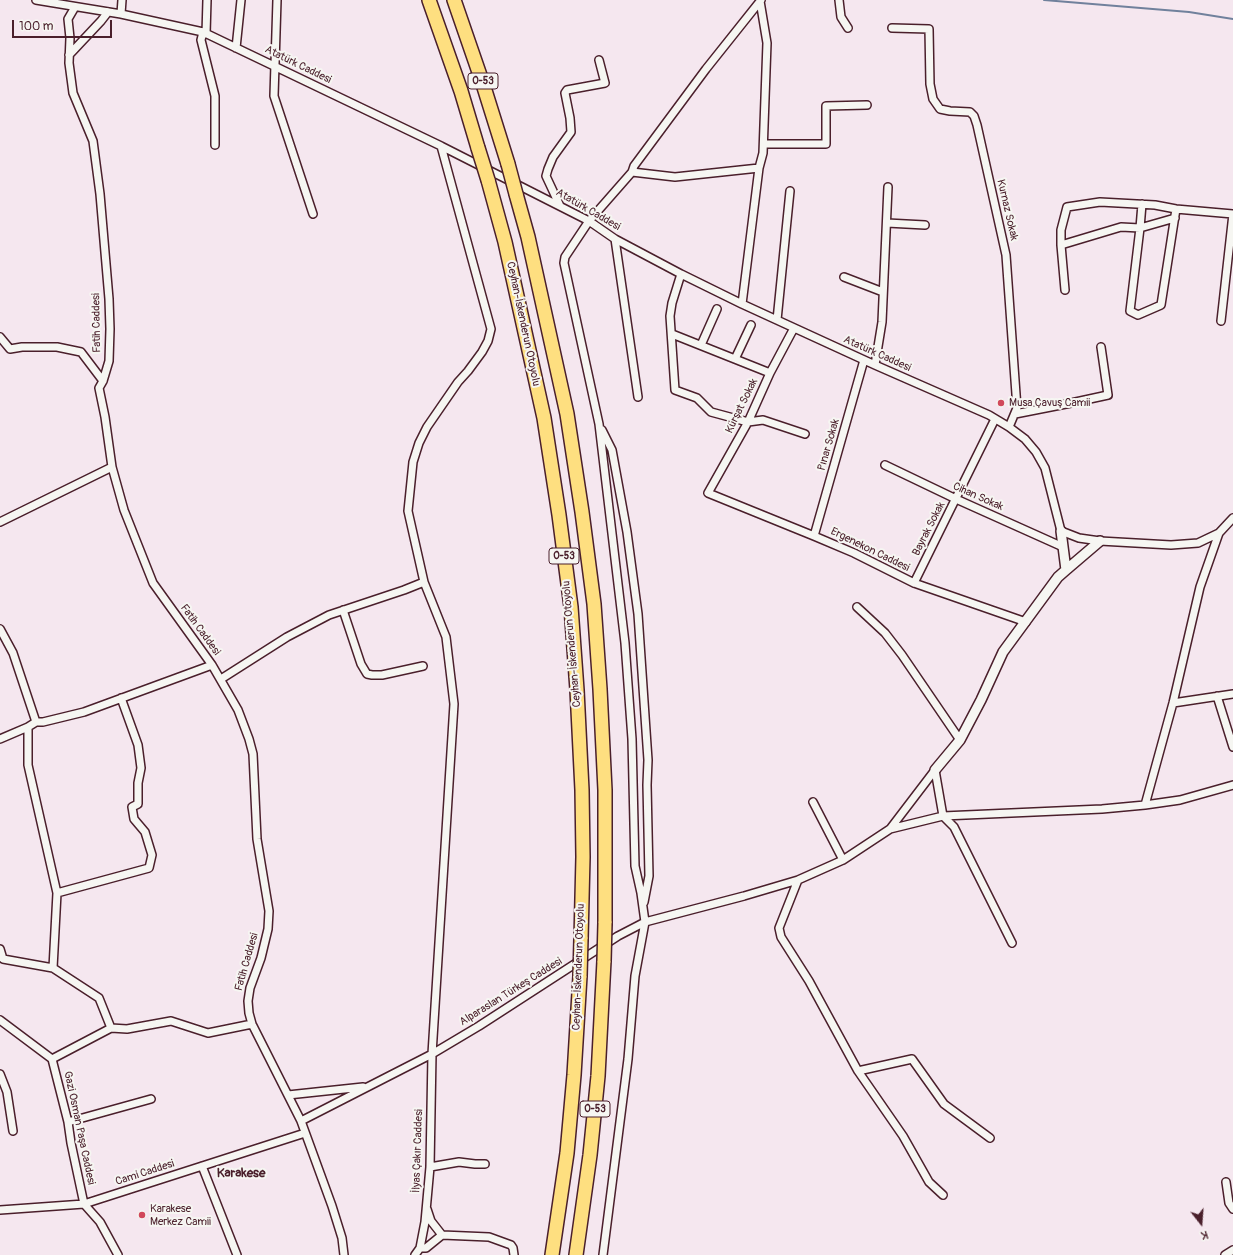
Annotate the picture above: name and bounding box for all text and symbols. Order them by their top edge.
scale bar [14,12,114,38]
text: 100 m [19,19,53,34]
street label: Atatürk Caddesi [263,43,333,87]
road number: O-53 [468,73,498,89]
street label: Kurnaz Sokak [994,178,1020,242]
street label: Atatürk Caddesi [553,186,623,234]
street label: Ceyhan-İskenderun Otoyolu [503,261,543,387]
street label: Fatih Caddesi [90,293,104,353]
street label: Atatürk Caddesi [841,333,913,375]
street label: Kürşat Sokak [723,376,761,436]
place label: Musa Çavuş Camii [1009,396,1090,410]
marker: Musa Çavuş Camii [996,398,1006,408]
street label: Pınar Sokak [815,418,843,472]
street label: Cihan Sokak [951,480,1005,514]
street label: Bayrak Sokak [910,500,948,558]
street label: Ergenekon Caddesi [828,525,912,575]
road number: O-53 [549,548,579,564]
street label: Ceyhan-İskenderun Otoyolu [560,580,584,708]
street label: Fatih Caddesi [177,602,223,658]
street label: Ceyhan-İskenderun Otoyolu [570,903,588,1031]
street label: Fatih Caddesi [232,931,262,993]
street label: Alparaslan Türkeş Caddesi [457,955,565,1029]
street label: Gazi Osman Paşa Caddesi [61,1070,97,1186]
road number: O-53 [580,1101,610,1117]
street label: İlyas Çakır Caddesi [410,1109,426,1193]
street label: Cami Caddesi [114,1157,176,1189]
district label: Karakese [217,1166,265,1182]
place label: Karakese Merkez Camii [150,1202,211,1228]
north arrow [1181,1203,1221,1243]
marker: Karakese Merkez Camii [137,1210,147,1220]
text: K [1200,1228,1210,1242]

